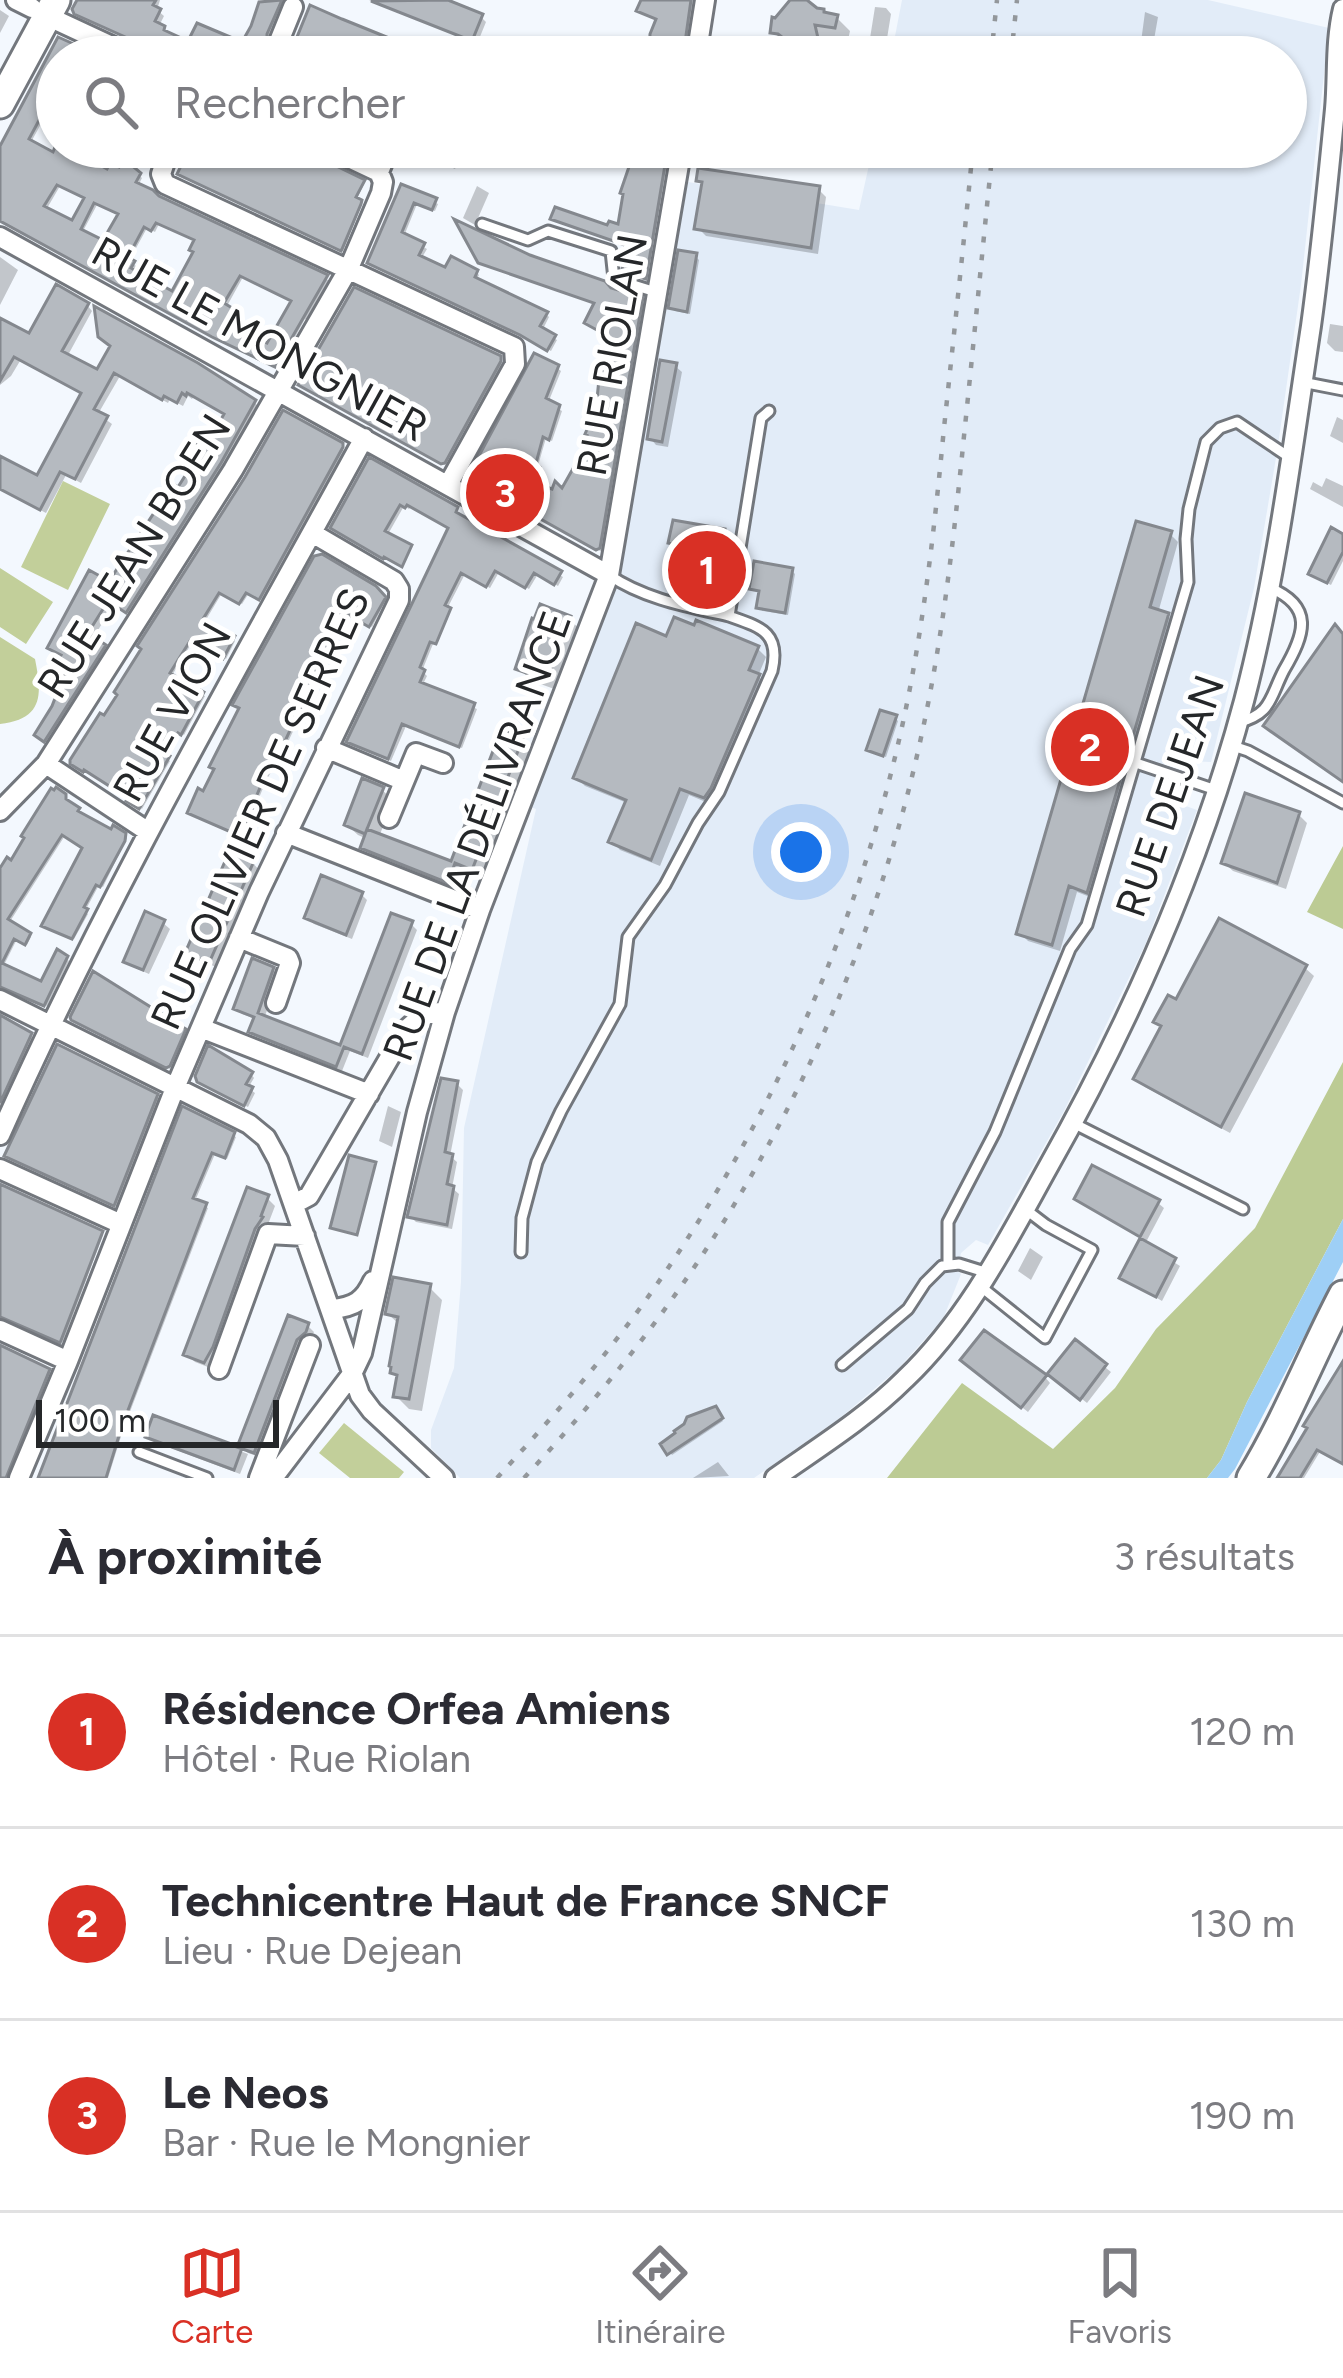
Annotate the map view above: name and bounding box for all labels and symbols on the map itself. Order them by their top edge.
street label: RUE LE MONGNIER [83,226,437,452]
street label: RUE RIOLAN [566,230,658,480]
street label: RUE JEAN BOEN [26,405,242,707]
pin: 3 [466,448,544,538]
pin: 1 [668,525,746,615]
street label: RUE OLIVIER DE SERRES [140,581,380,1037]
street label: RUE DE LA DÉLIVRANCE [372,604,582,1068]
street label: RUE VION [102,614,242,810]
street label: RUE DEJEAN [1105,668,1235,924]
pin: 2 [1051,702,1129,792]
your location [771,822,831,882]
scale bar [36,1394,279,1447]

